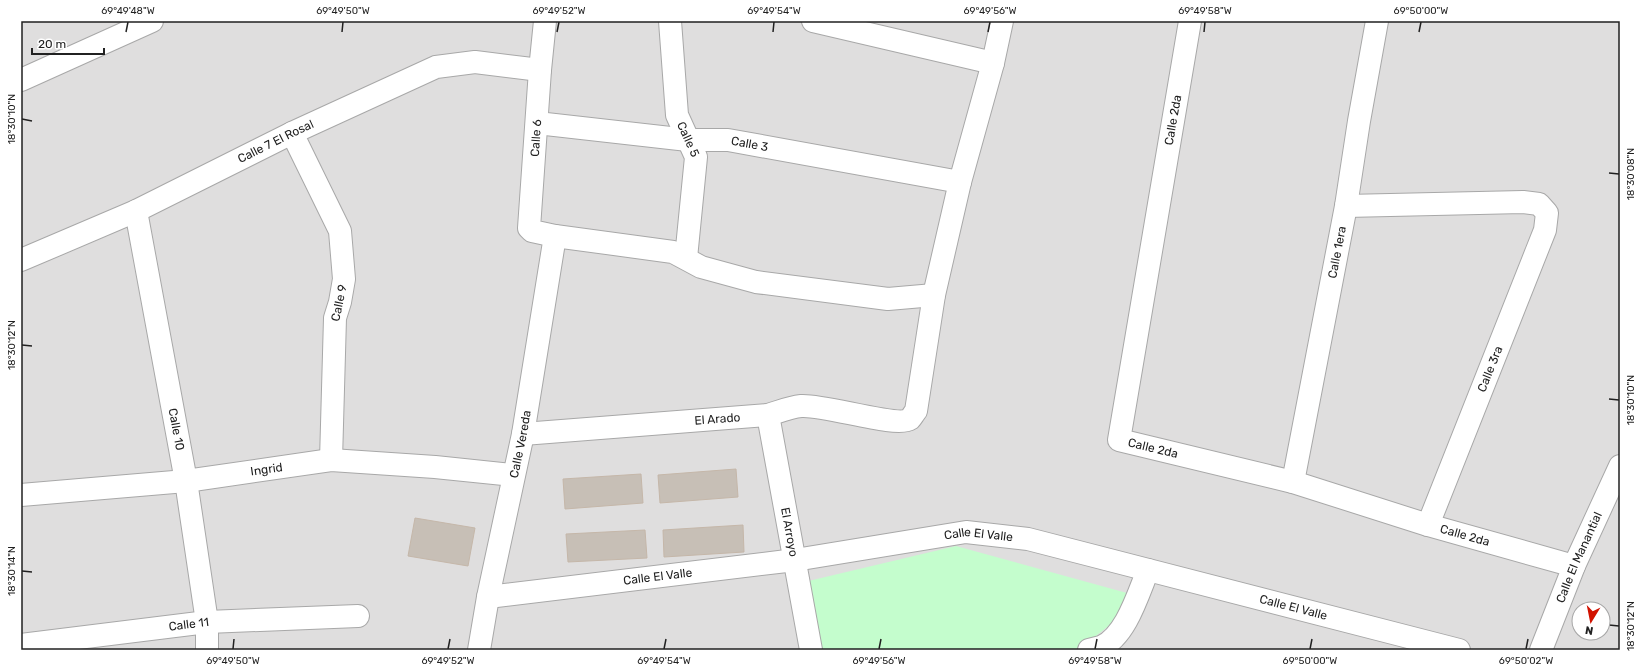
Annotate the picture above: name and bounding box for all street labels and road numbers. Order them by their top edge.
street label: Calle 2da [1162,94,1184,146]
street label: Calle 7 El Rosal [235,117,316,166]
street label: Calle 6 [528,119,544,157]
street label: Calle 5 [674,119,702,159]
street label: Calle 3 [730,134,769,154]
street label: Calle 1era [1325,225,1349,280]
street label: Calle 9 [328,283,350,323]
street label: Calle 3ra [1474,344,1506,394]
street label: Calle 10 [166,407,187,452]
street label: Calle Vereda [507,409,534,479]
street label: El Arado [694,410,741,428]
street label: Calle 2da [1127,435,1179,461]
street label: Ingrid [250,460,284,479]
street label: El Arroyo [778,506,801,558]
street label: Calle El Manantial [1553,510,1605,605]
street label: Calle 2da [1438,522,1491,549]
street label: Calle El Valle [943,525,1014,544]
street label: Calle El Valle [622,565,693,588]
street label: Calle El Valle [1258,592,1329,623]
street label: Calle 11 [168,615,210,634]

